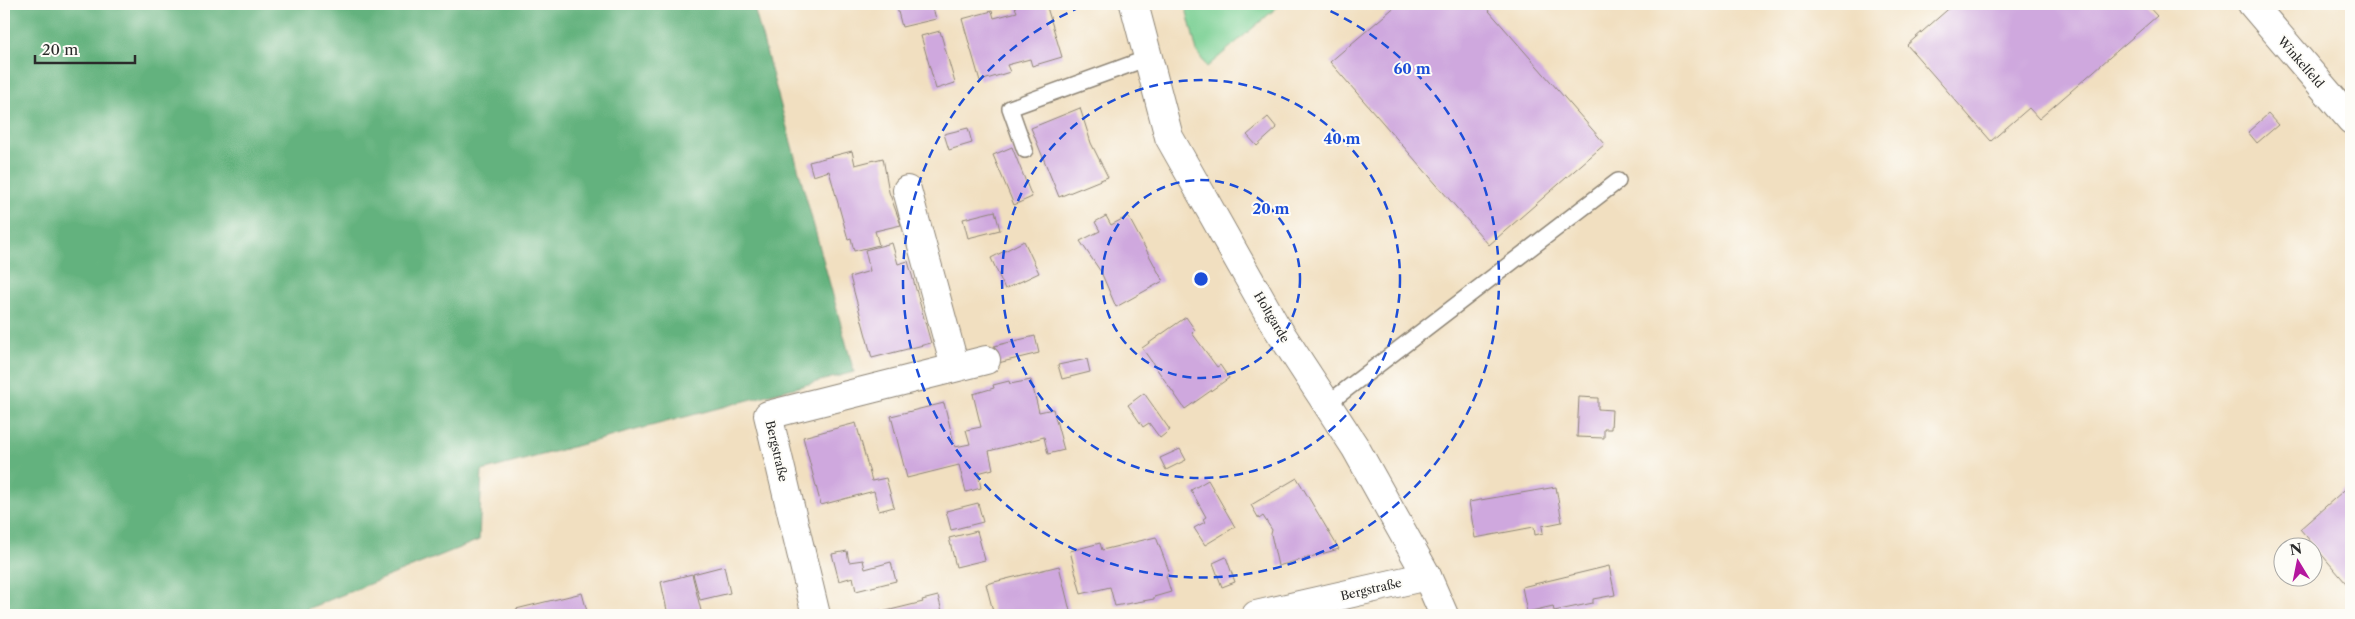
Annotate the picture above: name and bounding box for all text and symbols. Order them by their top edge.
scale bar [35,32,135,64]
street label: Winkelfeld [2274,33,2328,91]
text: 20 m [42,40,78,59]
text: 60 m [1393,59,1431,78]
text: 40 m [1323,129,1361,148]
text: 20 m [1252,199,1290,218]
centre of rings [1192,270,1210,288]
street label: Holtgarde [1251,289,1293,345]
street label: Bergstraße [763,419,791,483]
north arrow [2272,536,2322,586]
text: N [2288,539,2303,559]
street label: Bergstraße [1339,575,1403,603]

